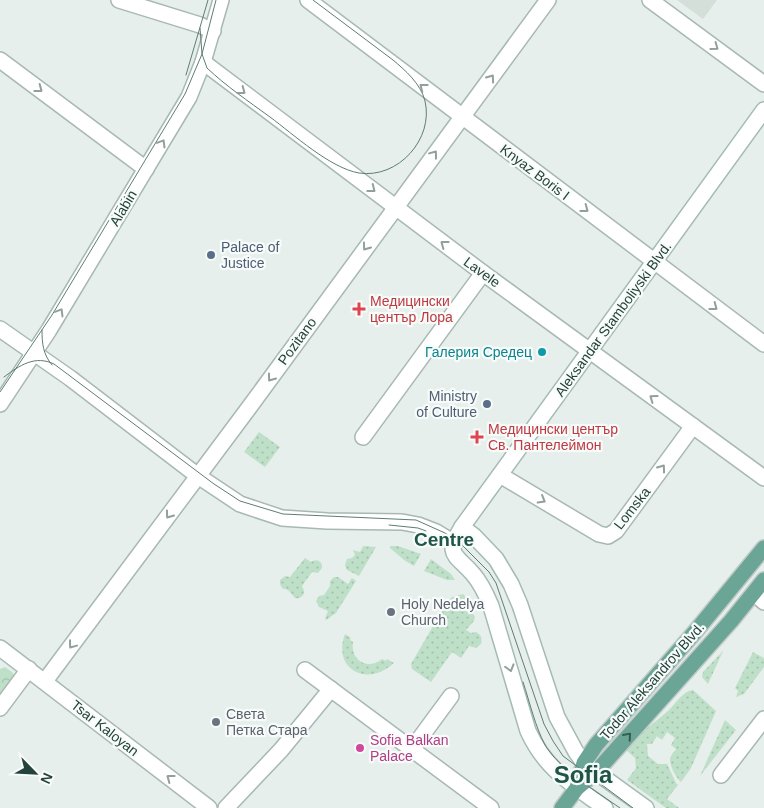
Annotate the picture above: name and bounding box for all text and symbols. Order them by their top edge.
one-way arrow [709,41,719,50]
one-way arrow [485,75,493,84]
one-way arrow [33,83,43,92]
one-way arrow [419,84,429,93]
one-way arrow [236,85,246,94]
one-way arrow [155,139,165,148]
street label: Knyaz Boris I [497,141,573,203]
one-way arrow [428,150,437,160]
one-way arrow [366,184,375,192]
street label: Alabin [106,187,140,229]
one-way arrow [579,204,588,213]
street label: Aleksandar Stamboliyski Blvd. [551,238,675,400]
place label: Palace of Justice [221,239,279,271]
one-way arrow [363,241,372,251]
one-way arrow [440,241,450,250]
marker: Palace of Justice [205,249,217,261]
street label: Lavele [461,253,504,291]
place label: Медицински център Лора [370,293,453,325]
one-way arrow [708,301,718,310]
marker: Медицински център Лора [352,302,366,316]
one-way arrow [54,309,64,318]
street label: Pozitano [275,314,320,368]
place label: Галерия Средец [425,344,532,360]
marker: Галерия Средец [536,346,548,358]
one-way arrow [268,372,276,381]
place label: Ministry of Culture [416,388,477,420]
one-way arrow [650,395,659,404]
marker: Ministry of Culture [481,398,493,410]
place label: Медицински център Св. Пантелеймон [488,421,618,453]
marker: Медицински център Св. Пантелеймон [470,430,484,444]
one-way arrow [656,464,665,474]
street label: Lomska [611,484,654,532]
one-way arrow [536,494,545,504]
one-way arrow [166,509,174,518]
district label: Centre [414,529,474,550]
place label: Holy Nedelya Church [401,596,484,628]
marker: Holy Nedelya Church [385,606,397,618]
street label: Todor Aleksandrov Blvd. [597,619,707,743]
one-way arrow [69,639,77,648]
one-way arrow [504,664,515,673]
street label: Tsar Kaloyan [68,697,142,759]
place label: Света Петка Стара [226,706,308,738]
marker: Света Петка Стара [210,716,222,728]
place label: Sofia Balkan Palace [370,732,449,764]
one-way arrow [622,732,631,741]
marker: Sofia Balkan Palace [354,742,366,754]
north arrow [10,748,60,798]
district label: Sofia [554,761,613,788]
text: N [38,770,56,786]
one-way arrow [167,776,176,784]

